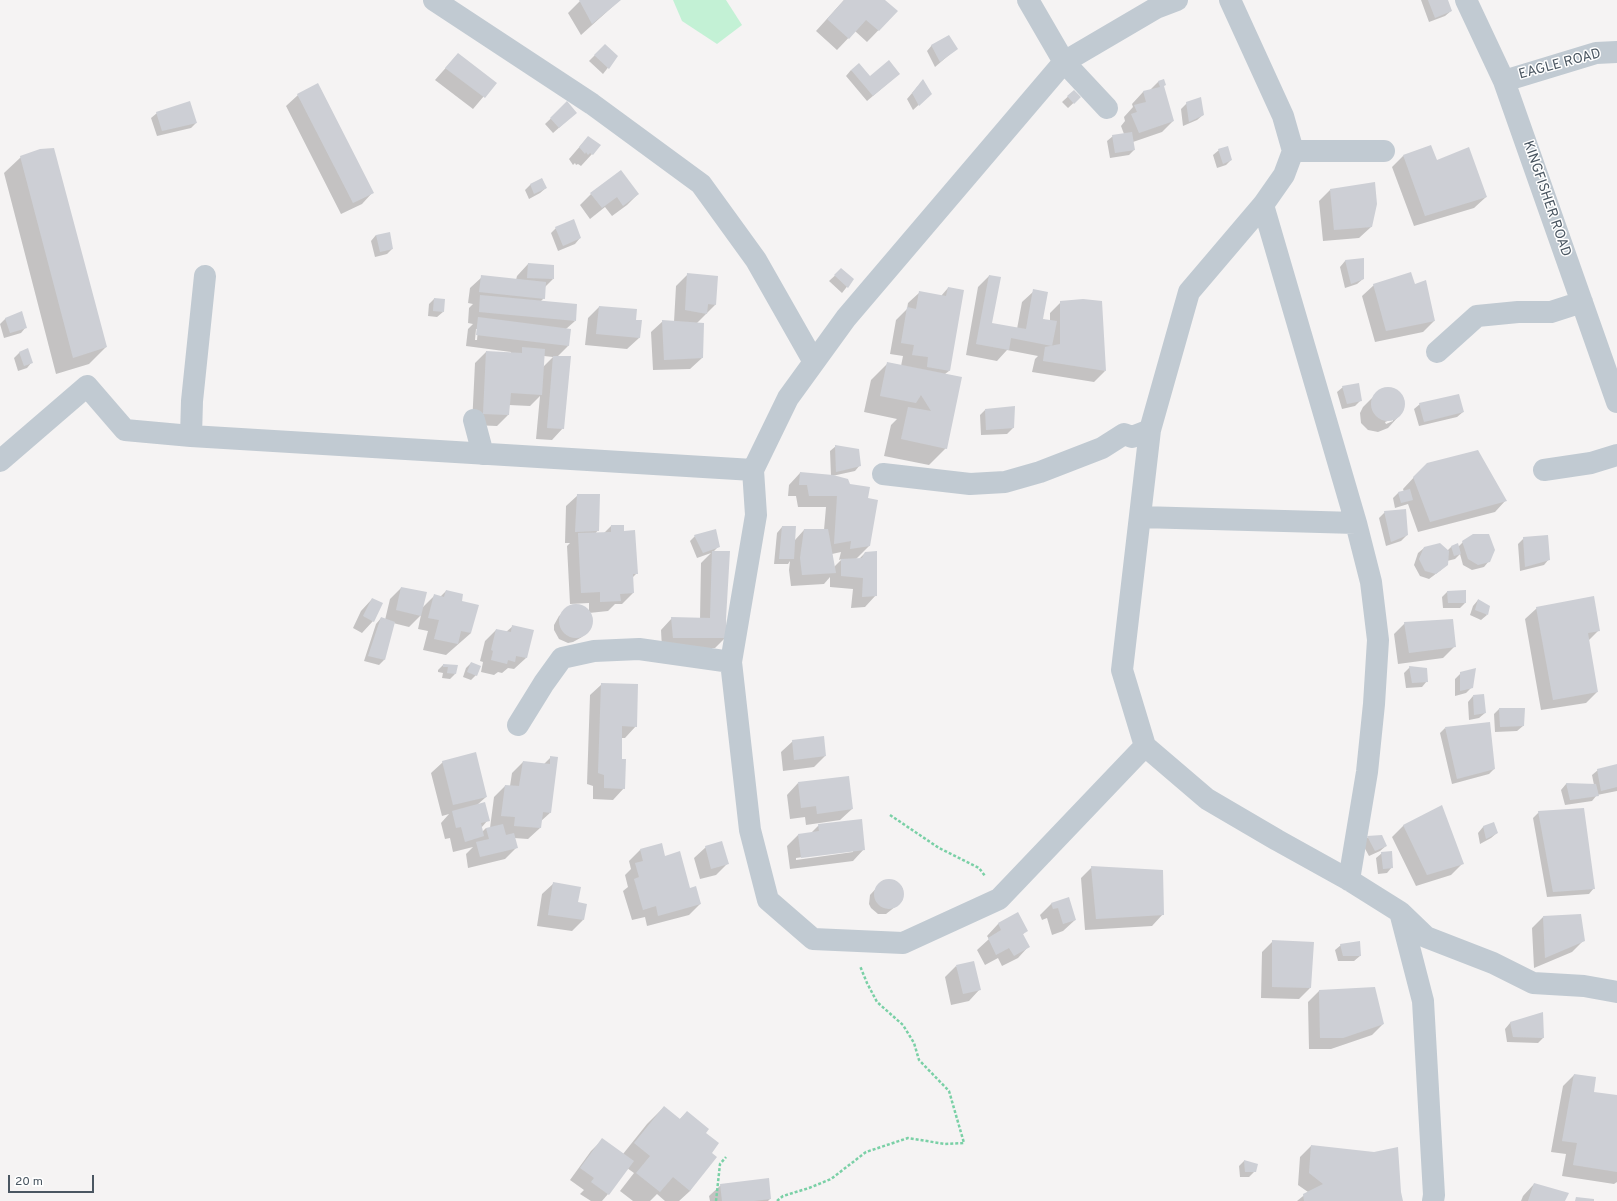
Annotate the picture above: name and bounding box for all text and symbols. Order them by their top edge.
street label: EAGLE ROAD [1517,46,1603,84]
street label: KINGFISHER ROAD [1518,139,1574,259]
scale bar [10,1167,96,1193]
text: 20 m [15,1174,43,1190]

